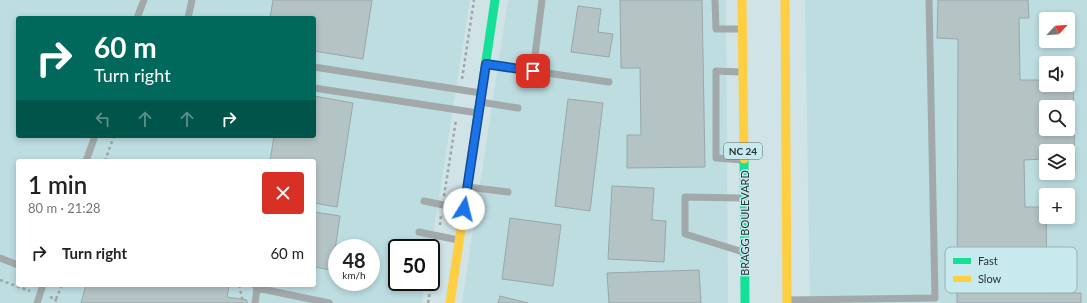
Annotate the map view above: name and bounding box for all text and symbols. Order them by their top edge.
north arrow [1039,12,1075,48]
map controls [1039,12,1075,224]
text: 60 m [94,30,157,64]
icon: right [28,32,80,84]
pin [516,54,550,88]
button: sound [1039,56,1075,92]
icon: arrive [522,60,544,82]
text: Turn right [94,64,171,86]
button: search [1039,100,1075,136]
icon: left [92,108,114,130]
icon: ahead [134,108,156,130]
icon: ahead [176,108,198,130]
icon: right [218,108,240,130]
road number: NC 24 [724,143,762,159]
button: layers [1039,144,1075,180]
text: 1 min [28,170,87,199]
street label: BRAGG BOULEVARD [738,170,751,276]
button: close [262,172,304,214]
position arrow [443,188,485,230]
button: + [1039,188,1075,224]
text: 80 m · 21:28 [28,200,101,216]
speed limit sign: 50 [388,239,440,291]
icon: right [28,242,50,264]
text: Turn right [62,244,127,262]
text: 60 m [270,244,304,262]
legend [945,247,1077,293]
text: 48 [342,248,366,272]
text: Fast [978,254,998,267]
text: km/h [342,269,366,281]
text: Slow [978,272,1002,285]

